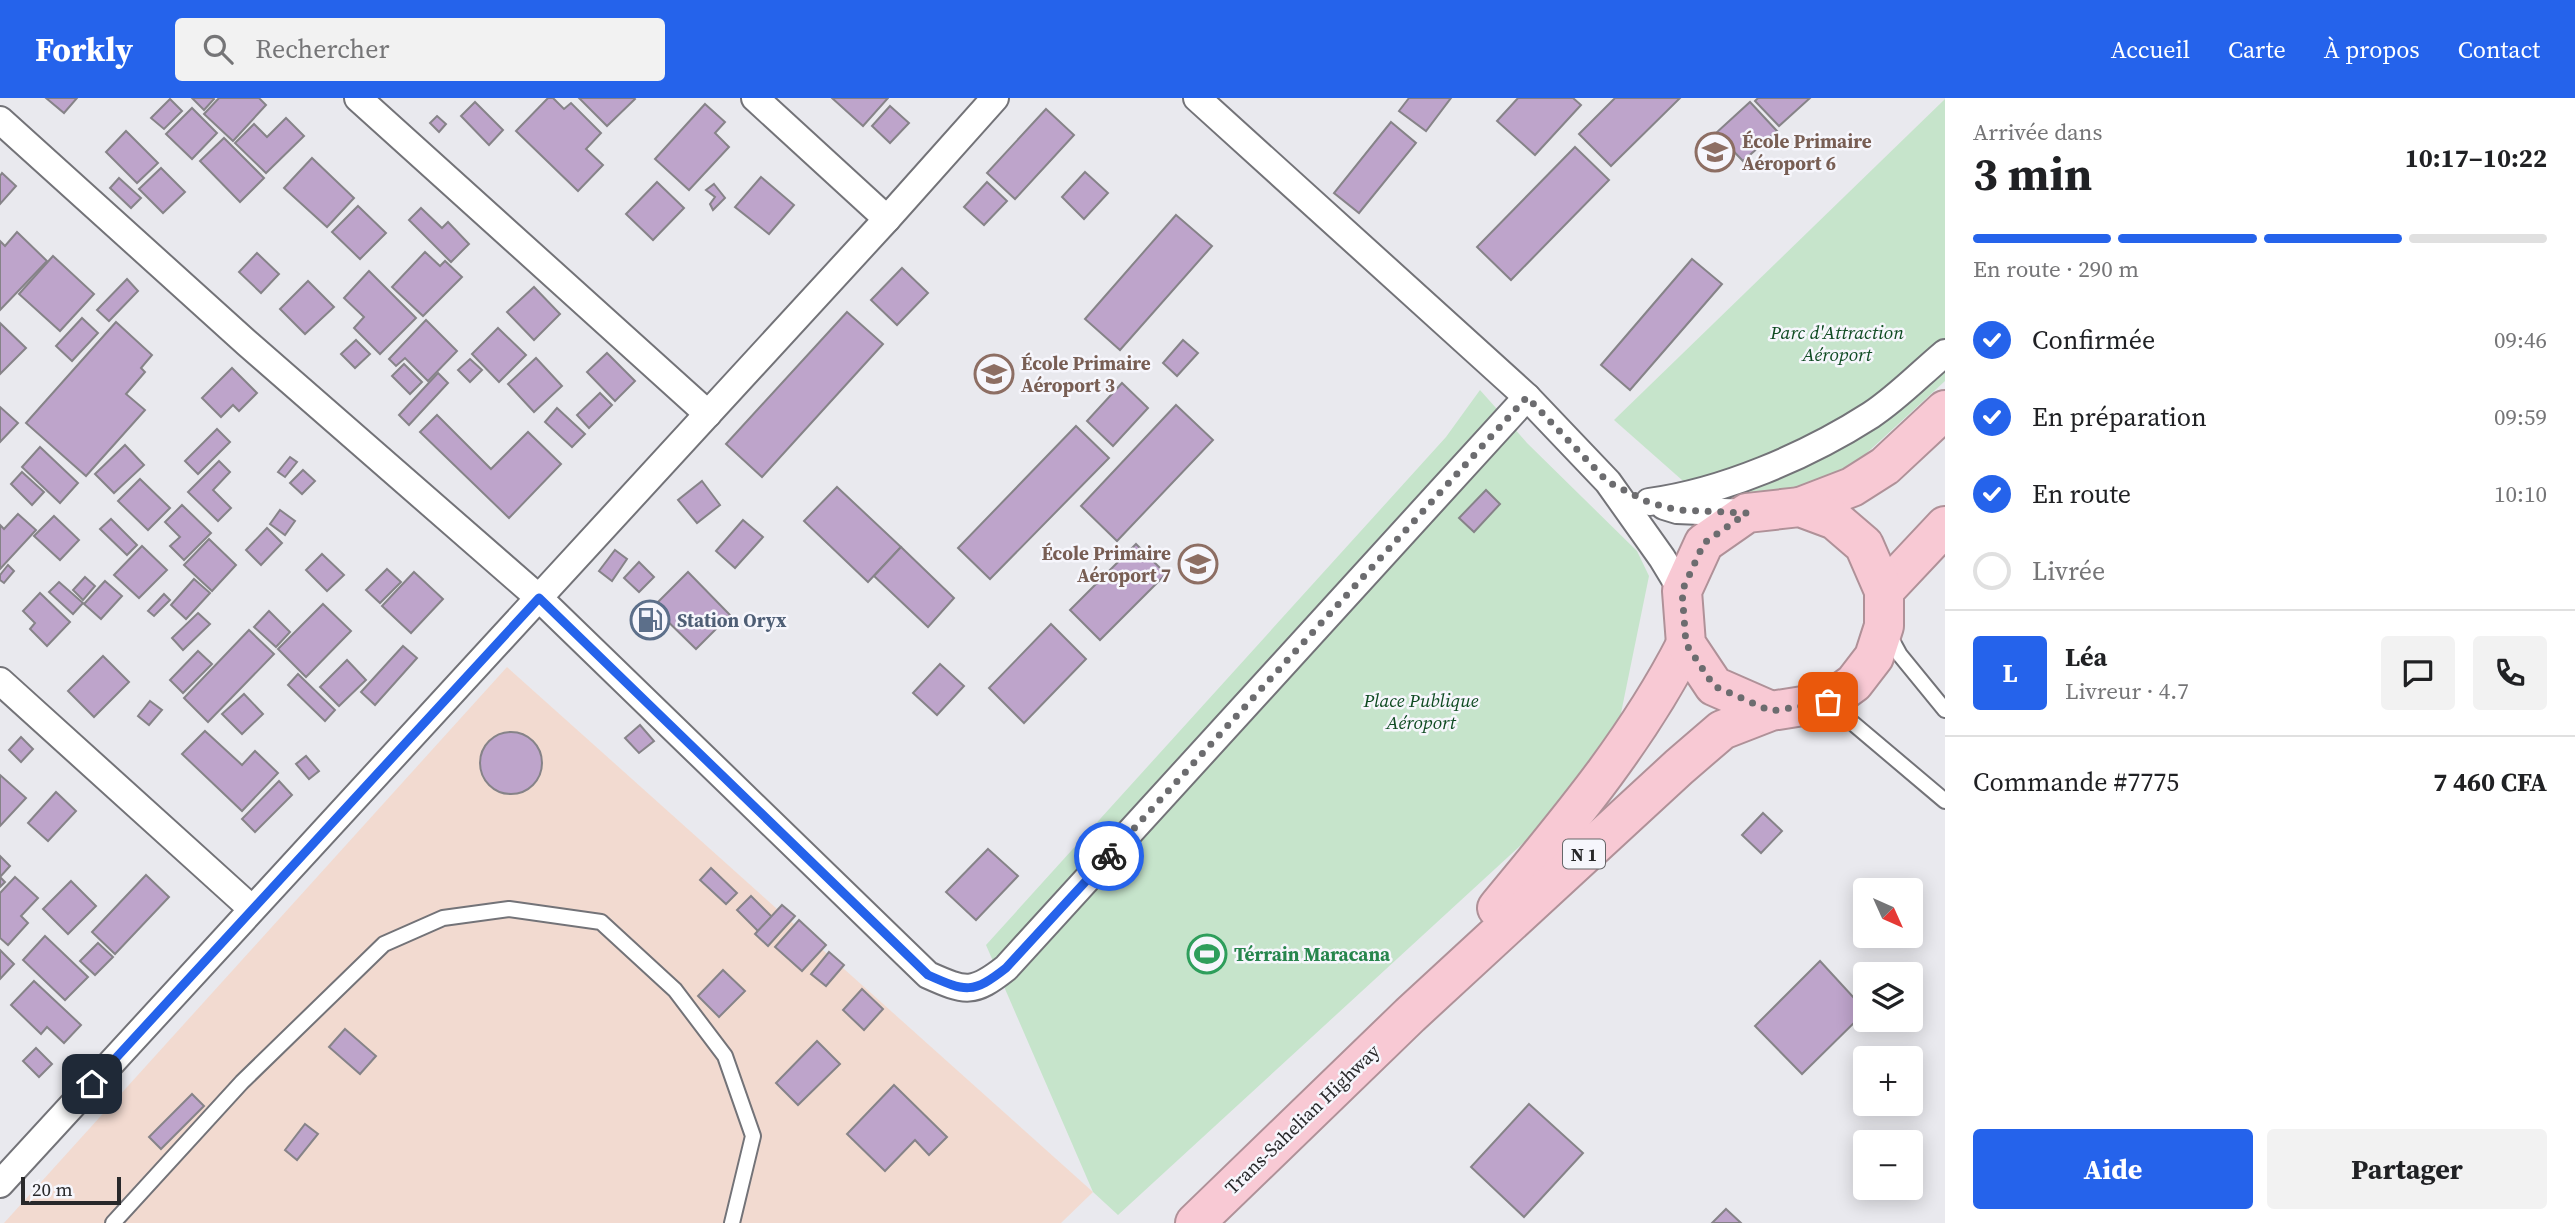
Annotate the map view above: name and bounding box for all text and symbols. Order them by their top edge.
search box [175,18,665,81]
text: Forkly [35,27,133,72]
icon: search [199,30,237,68]
text: Rechercher [255,31,389,67]
text: Accueil [2111,33,2190,66]
text: Carte [2228,33,2286,66]
text: À propos [2324,33,2420,66]
text: Contact [2458,33,2540,66]
text: Arrivée dans [1973,116,2103,148]
place label: École Primaire Aéroport 6 [1742,128,1872,176]
school or university icon: École Primaire Aéroport 6 [1694,131,1736,173]
text: 10:17–10:22 [2405,140,2547,176]
text: 3 min [1973,142,2092,205]
text: En route · 290 m [1973,253,2139,285]
park label: Parc d'Attraction Aéroport [1769,319,1904,367]
icon: check [1973,321,2011,359]
text: Confirmée [2032,322,2155,358]
text: 09:46 [2494,324,2547,356]
place label: École Primaire Aéroport 3 [1021,350,1151,398]
school or university icon: École Primaire Aéroport 3 [973,353,1015,395]
icon: check [1973,398,2011,436]
text: En préparation [2032,399,2207,435]
text: 09:59 [2494,401,2547,433]
icon: check [1973,475,2011,513]
text: En route [2032,476,2131,512]
text: 10:10 [2494,478,2547,510]
place label: École Primaire Aéroport 7 [1041,540,1171,588]
school or university icon: École Primaire Aéroport 7 [1177,543,1219,585]
text: Livrée [2032,553,2105,589]
fuel station icon: Station Oryx [629,599,671,641]
place label: Station Oryx [677,607,787,633]
button: chat [2381,636,2455,710]
button: phone [2473,636,2547,710]
text: Léa [2065,639,2107,675]
text: L [2002,655,2018,691]
pin [1798,672,1858,732]
text: Livreur · 4.7 [2065,675,2189,707]
icon: bag [1809,683,1847,721]
park label: Place Publique Aéroport [1362,687,1479,735]
text: Commande #7775 [1973,764,2179,800]
text: 7 460 CFA [2433,764,2547,800]
courier [1074,821,1144,891]
icon: bike [1090,837,1128,875]
road number: N 1 [1563,840,1605,868]
north arrow [1853,878,1923,948]
map controls [1853,878,1923,1200]
sports icon: Térrain Maracana [1186,933,1228,975]
place label: Térrain Maracana [1234,941,1391,967]
button: layers [1853,962,1923,1032]
street label: Trans-Sahelian Highway [1219,1038,1385,1200]
button: + [1853,1046,1923,1116]
pin [62,1054,122,1114]
icon: home [73,1065,111,1103]
button: Aide [1973,1129,2253,1209]
button: Partager [2267,1129,2547,1209]
button: − [1853,1130,1923,1200]
scale bar [21,1174,121,1206]
text: 20 m [32,1176,73,1202]

